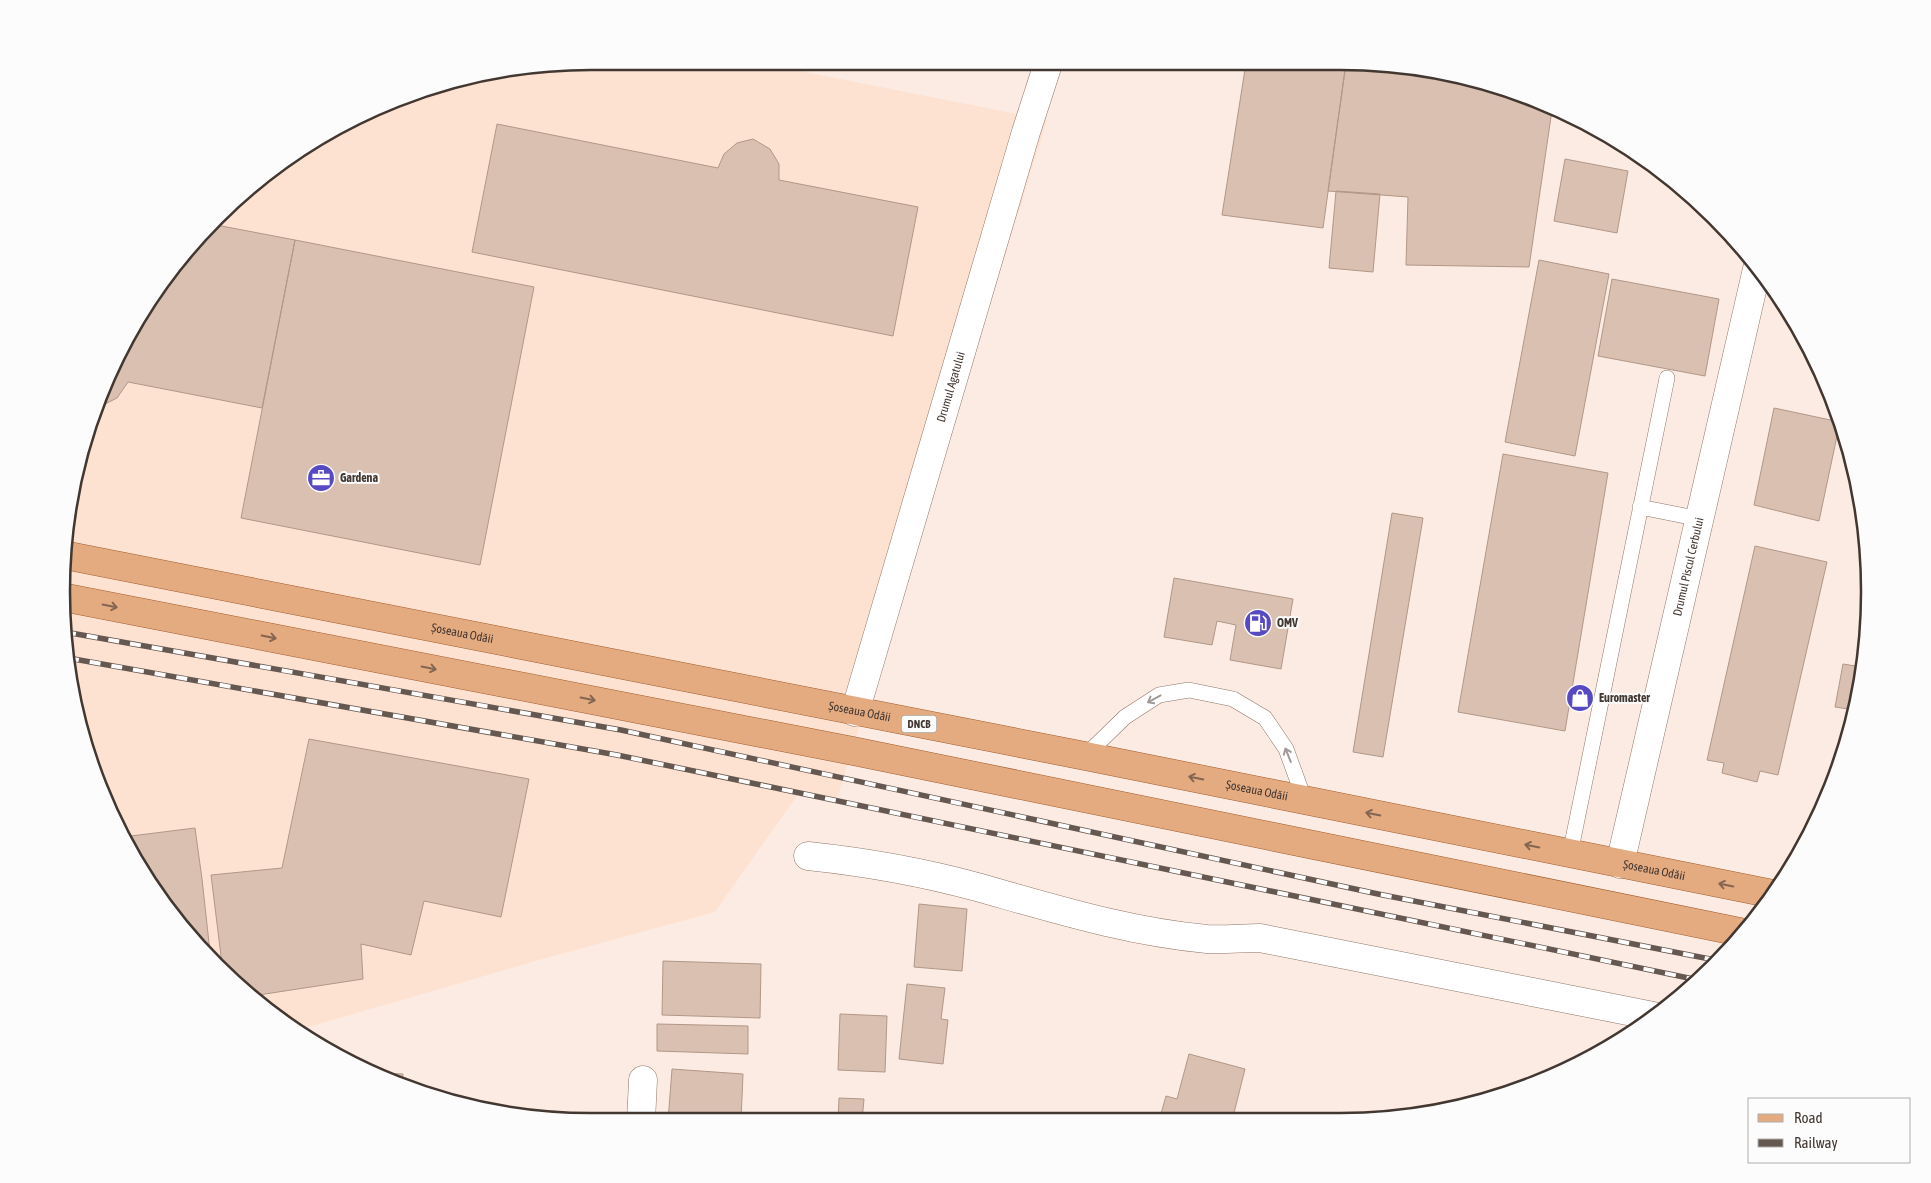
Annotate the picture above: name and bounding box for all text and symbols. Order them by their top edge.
street label: Drumul Agatului [934,350,968,424]
office icon: Gardena [306,463,336,493]
place label: Gardena [340,471,378,485]
street label: Drumul Piscul Cerbului [1670,516,1707,617]
one-way arrow [101,602,117,611]
fuel station icon: OMV [1243,608,1273,638]
place label: OMV [1277,616,1298,630]
street label: Șoseaua Odăii [430,620,495,646]
one-way arrow [261,633,277,642]
one-way arrow [420,664,436,673]
shop icon: Euromaster [1565,683,1595,713]
place label: Euromaster [1599,691,1650,705]
one-way arrow [1146,694,1161,704]
one-way arrow [580,695,596,704]
street label: Șoseaua Odăii [828,699,892,725]
road number: DNCB [902,716,936,732]
one-way arrow [1283,748,1292,763]
one-way arrow [1189,773,1205,783]
street label: Șoseaua Odăii [1225,777,1289,804]
one-way arrow [1365,809,1381,818]
one-way arrow [1524,841,1540,850]
street label: Șoseaua Odăii [1622,857,1686,883]
one-way arrow [1718,879,1734,889]
legend [1748,1098,1911,1163]
text: Road [1794,1109,1823,1126]
text: Railway [1794,1134,1838,1151]

